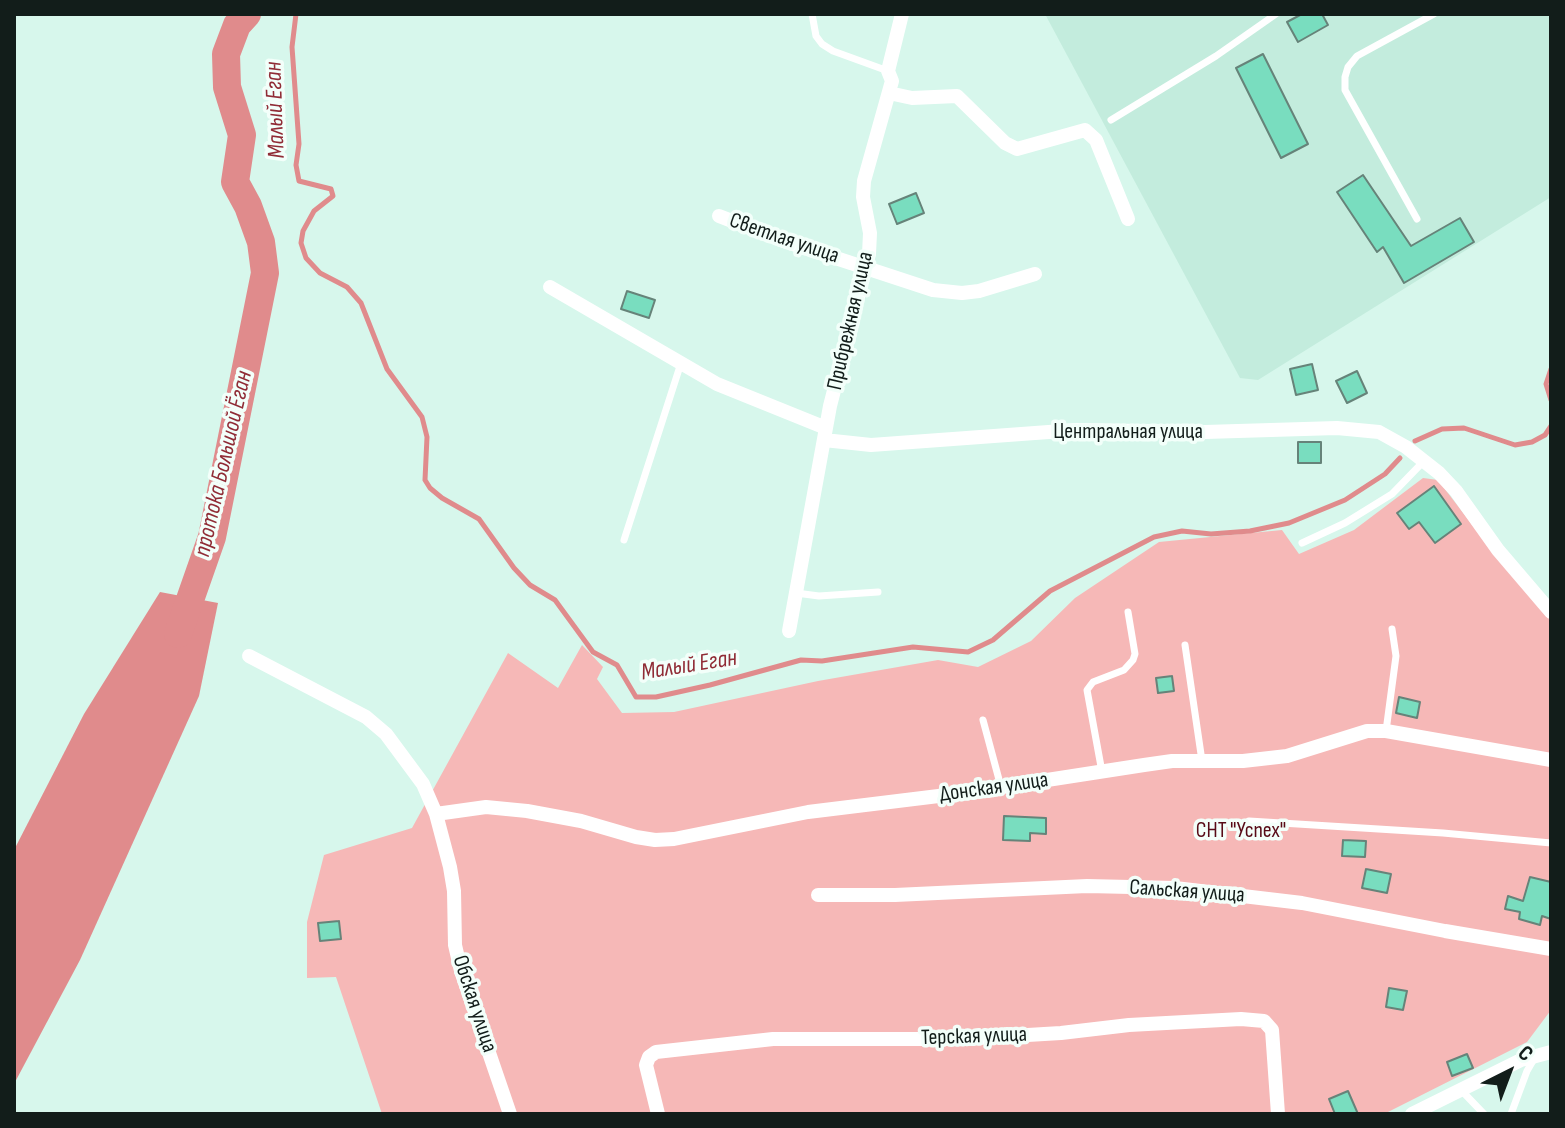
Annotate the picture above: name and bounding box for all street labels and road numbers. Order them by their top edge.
street label: Светлая улица [726,208,842,270]
street label: Прибрежная улица [822,249,880,393]
street label: Центральная улица [1053,419,1203,445]
street label: Донская улица [938,767,1050,809]
street label: Сальская улица [1129,875,1245,909]
street label: Обская улица [446,952,502,1056]
street label: Терская улица [921,1022,1027,1052]

